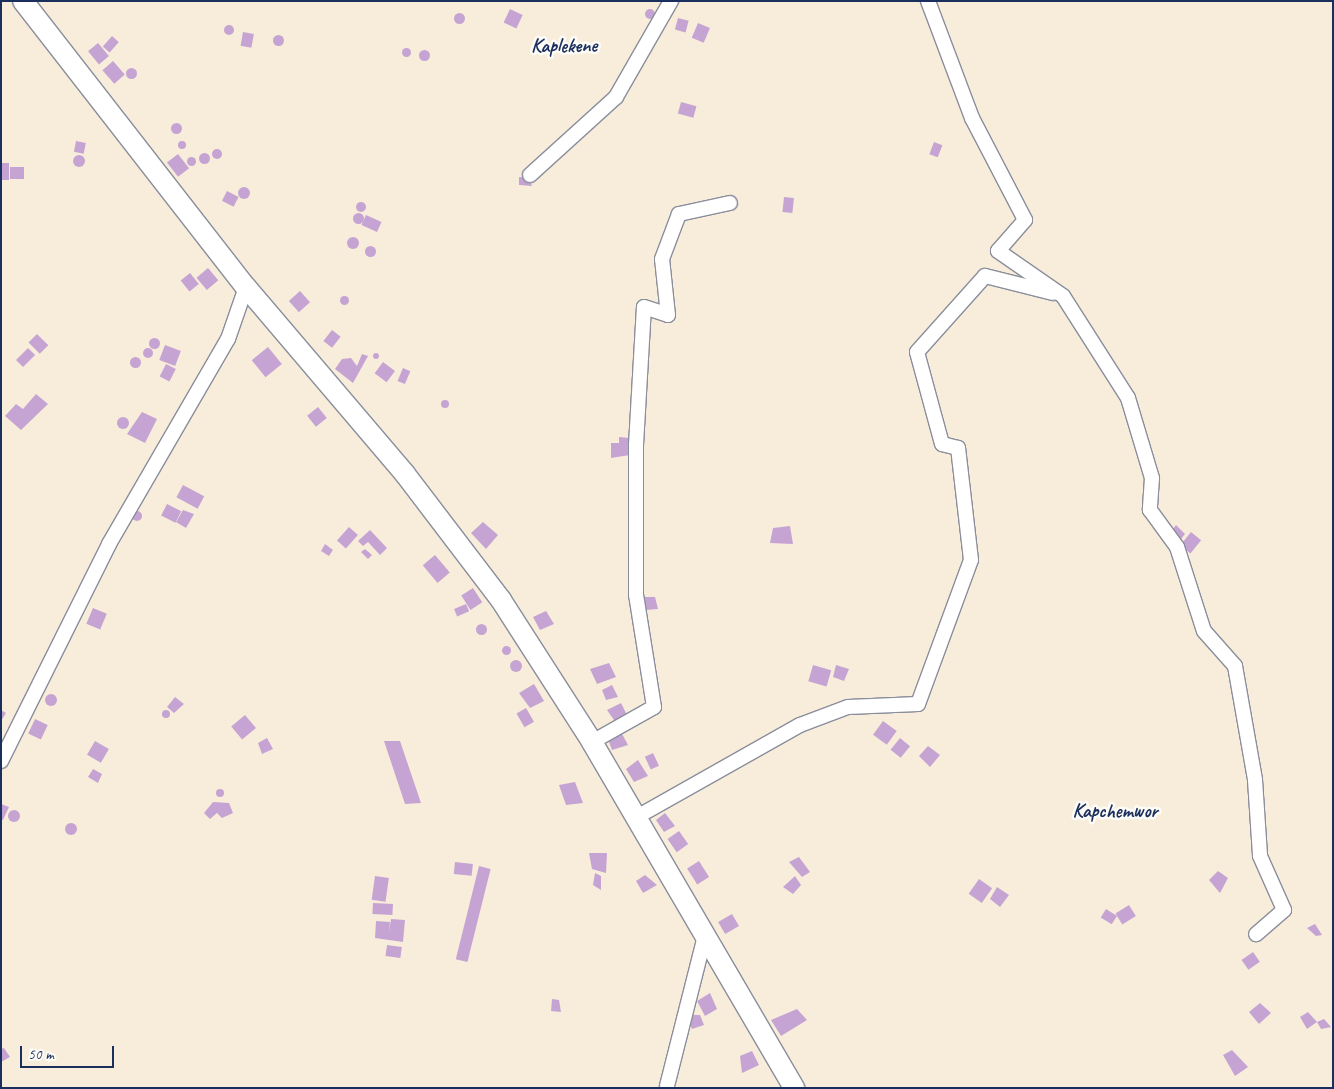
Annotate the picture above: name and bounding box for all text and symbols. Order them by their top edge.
district label: Kaplekene [531,33,597,57]
district label: Kapchemwor [1072,798,1158,822]
scale bar [22,1036,116,1068]
text: 50 m [28,1045,54,1064]

